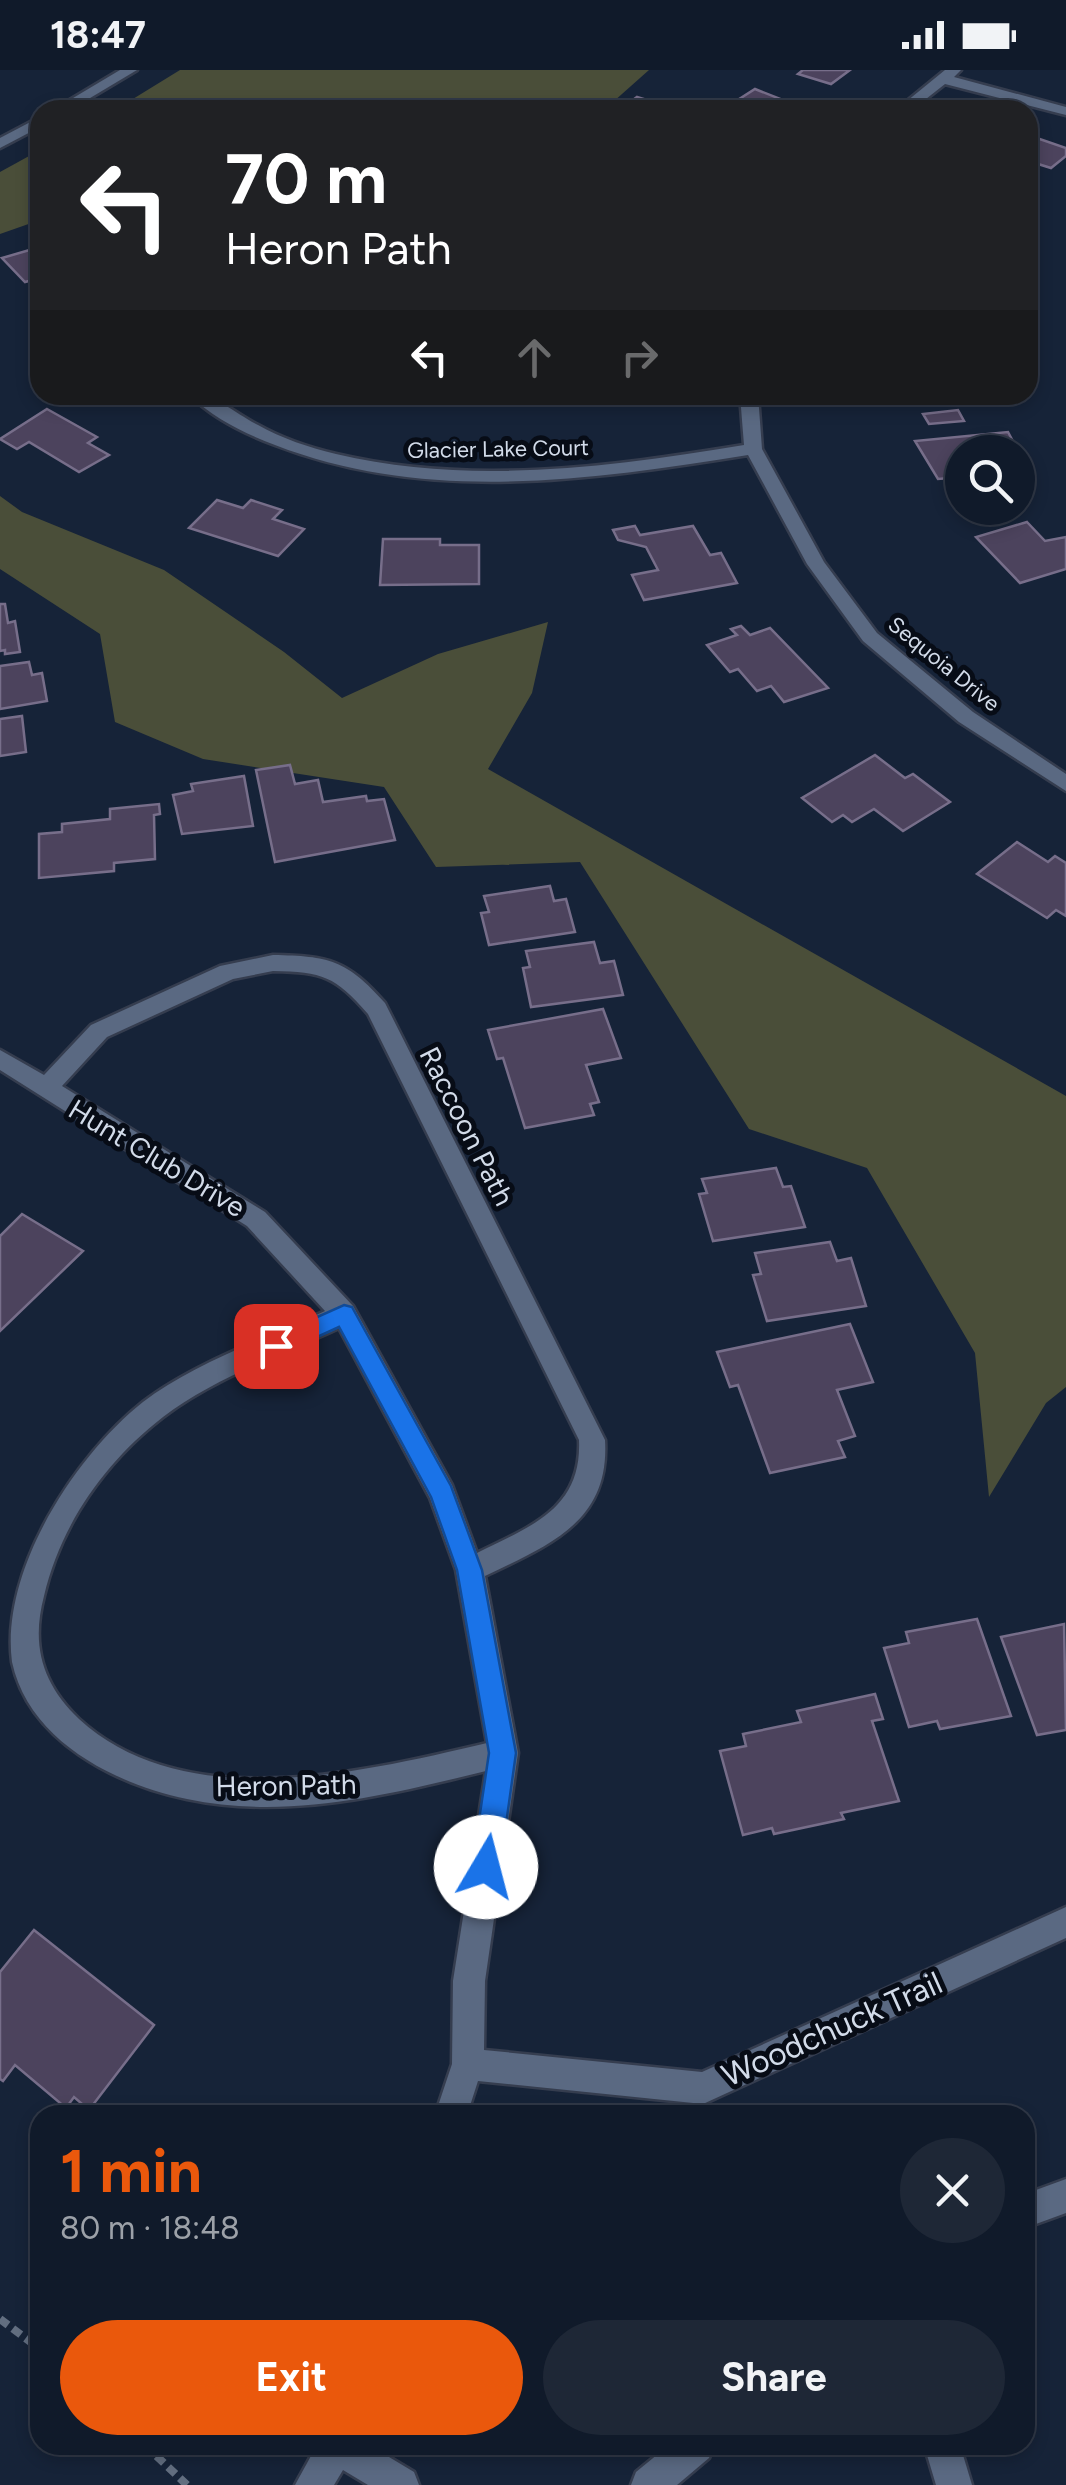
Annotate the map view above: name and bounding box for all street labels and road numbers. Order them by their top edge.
street label: Glacier Lake Court [407,434,589,464]
street label: Sequoia Drive [883,611,1005,717]
street label: Raccoon Path [412,1041,522,1211]
street label: Hunt Club Drive [63,1092,251,1224]
street label: Heron Path [215,1767,357,1803]
street label: Woodchuck Trail [716,1963,948,2095]

